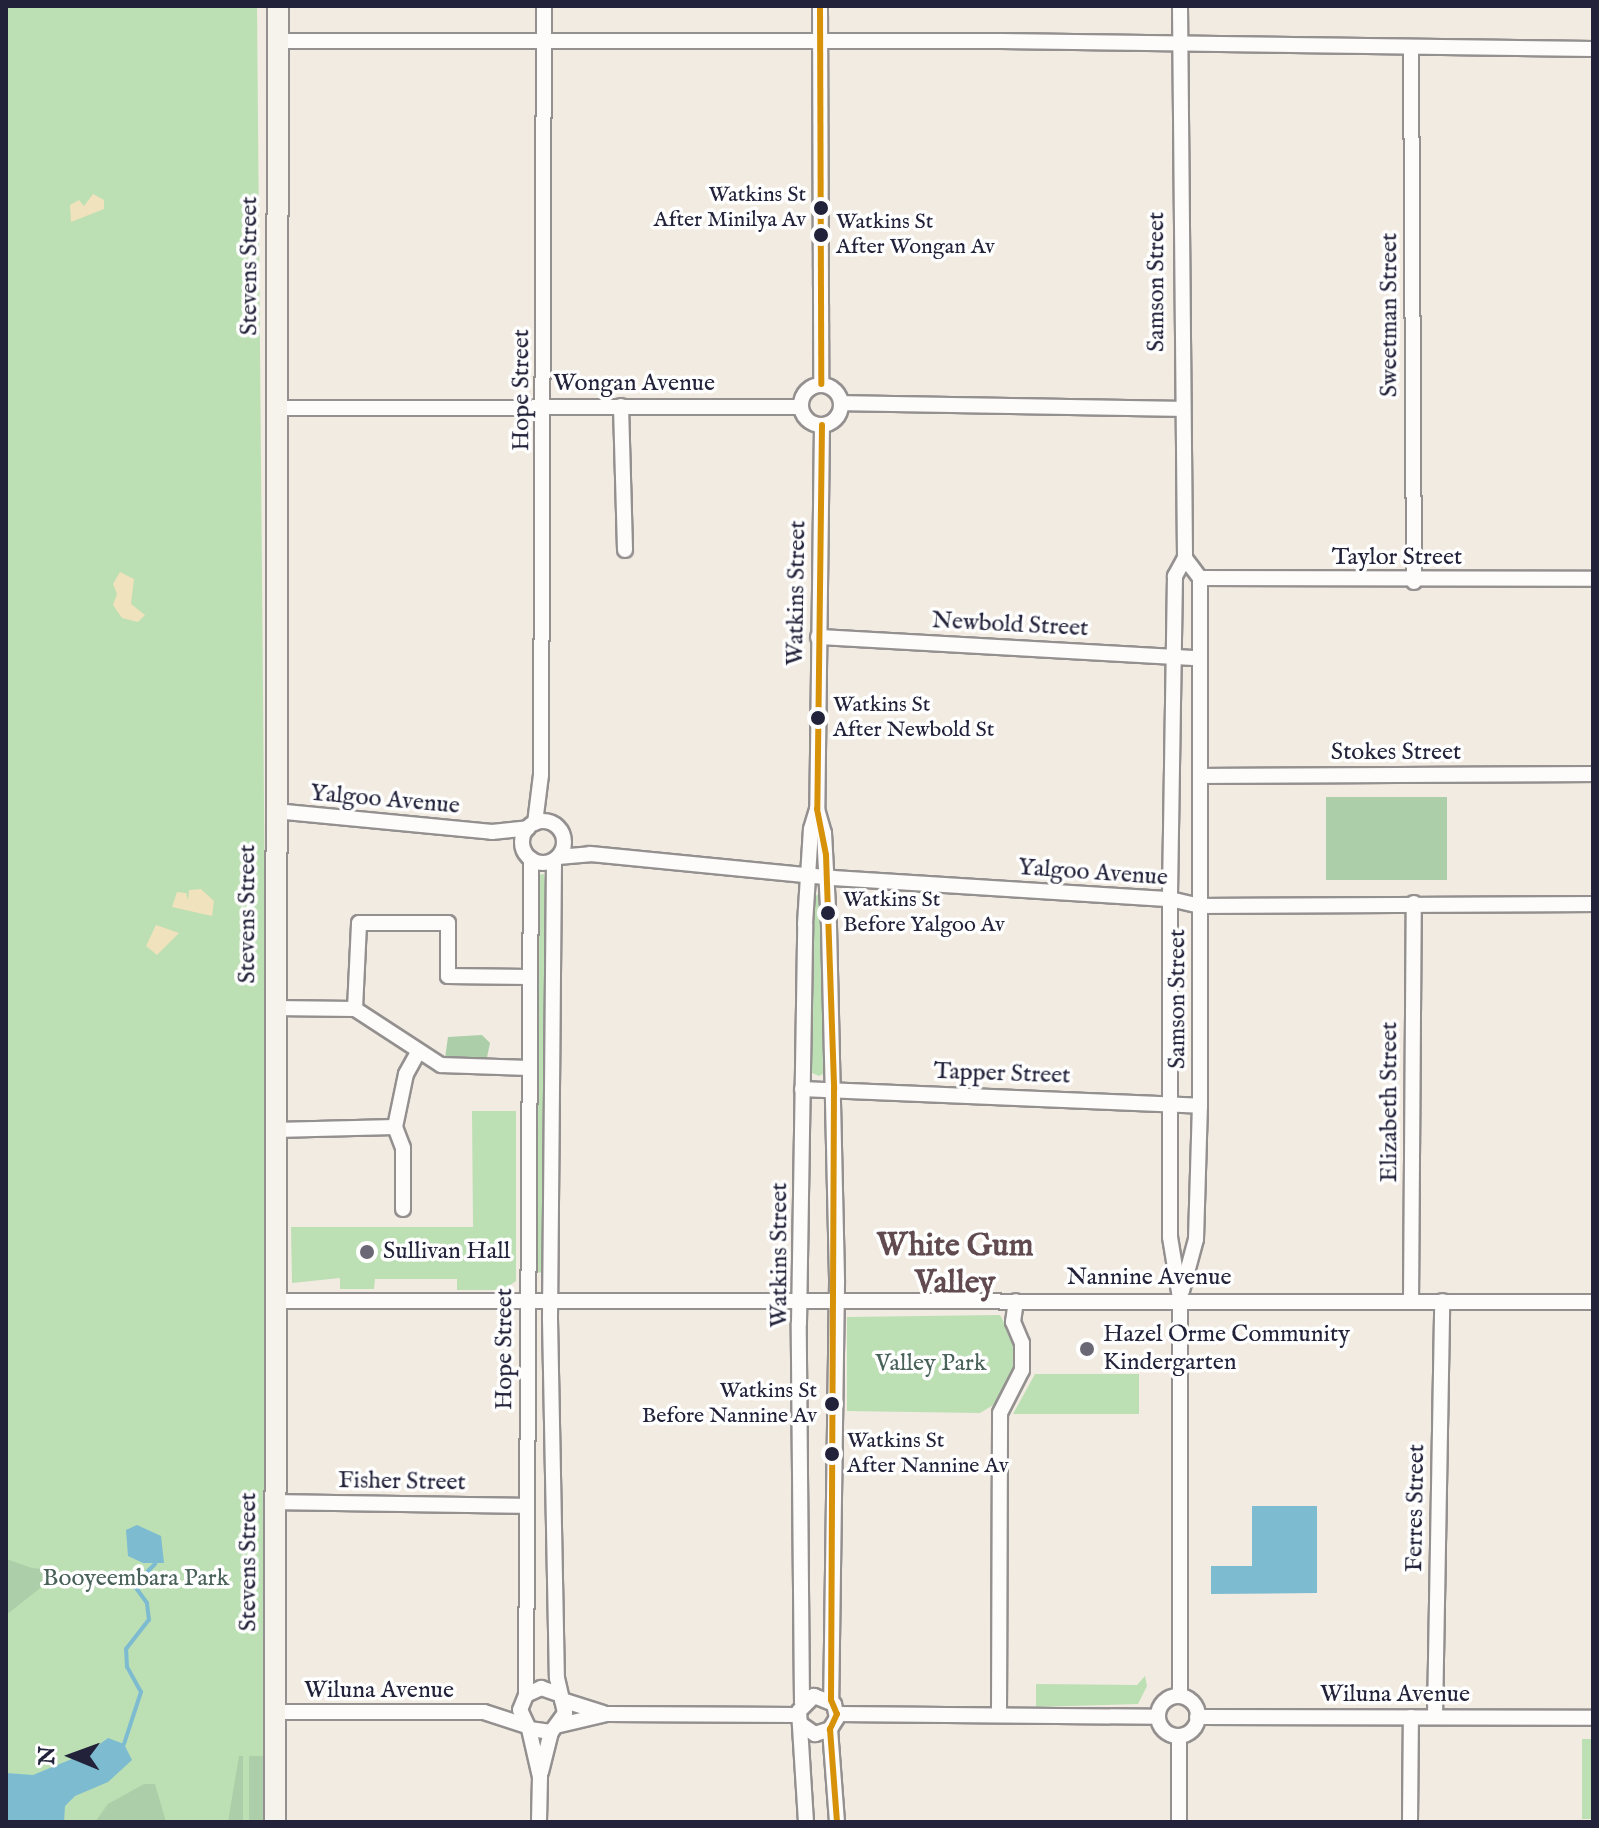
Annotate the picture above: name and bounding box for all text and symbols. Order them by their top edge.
place label: Watkins St After Minilya Av [654,182,806,234]
street label: Stevens Street [236,196,264,336]
marker: Watkins St After Minilya Av [813,200,829,216]
place label: Watkins St After Wongan Av [836,209,995,260]
street label: Samson Street [1143,212,1171,352]
marker: Watkins St After Wongan Av [813,227,829,243]
street label: Sweetman Street [1376,233,1404,397]
street label: Hope Street [508,329,536,451]
street label: Wongan Avenue [553,370,715,398]
street label: Watkins Street [781,520,813,666]
street label: Taylor Street [1332,544,1462,572]
street label: Newbold Street [931,607,1089,643]
place label: Watkins St After Newbold St [833,692,994,744]
marker: Watkins St After Newbold St [810,710,826,726]
street label: Stokes Street [1331,739,1461,767]
street label: Yalgoo Avenue [309,779,461,821]
street label: Stevens Street [234,844,262,984]
street label: Yalgoo Avenue [1017,853,1169,893]
place label: Watkins St Before Yalgoo Av [843,887,1005,938]
marker: Watkins St Before Yalgoo Av [820,905,836,921]
street label: Samson Street [1164,929,1192,1069]
street label: Elizabeth Street [1376,1022,1404,1182]
street label: Tapper Street [933,1057,1071,1091]
street label: Watkins Street [766,1182,794,1328]
district label: White Gum Valley [877,1229,1033,1304]
place label: Sullivan Hall [383,1238,510,1266]
marker: Sullivan Hall [358,1243,376,1261]
street label: Nannine Avenue [1067,1264,1231,1292]
street label: Hope Street [491,1288,519,1410]
place label: Hazel Orme Community Kindergarten [1103,1321,1350,1377]
marker: Hazel Orme Community Kindergarten [1078,1340,1096,1358]
park label: Valley Park [875,1350,987,1378]
place label: Watkins St Before Nannine Av [642,1378,817,1430]
marker: Watkins St Before Nannine Av [824,1396,840,1412]
place label: Watkins St After Nannine Av [847,1428,1008,1480]
street label: Ferres Street [1400,1444,1432,1572]
marker: Watkins St After Nannine Av [824,1446,840,1462]
street label: Fisher Street [338,1466,466,1498]
street label: Stevens Street [235,1492,263,1632]
park label: Booyeembara Park [43,1565,229,1593]
street label: Wiluna Avenue [304,1677,454,1705]
street label: Wiluna Avenue [1320,1681,1470,1709]
north arrow [32,1716,112,1796]
text: N [34,1746,62,1765]

